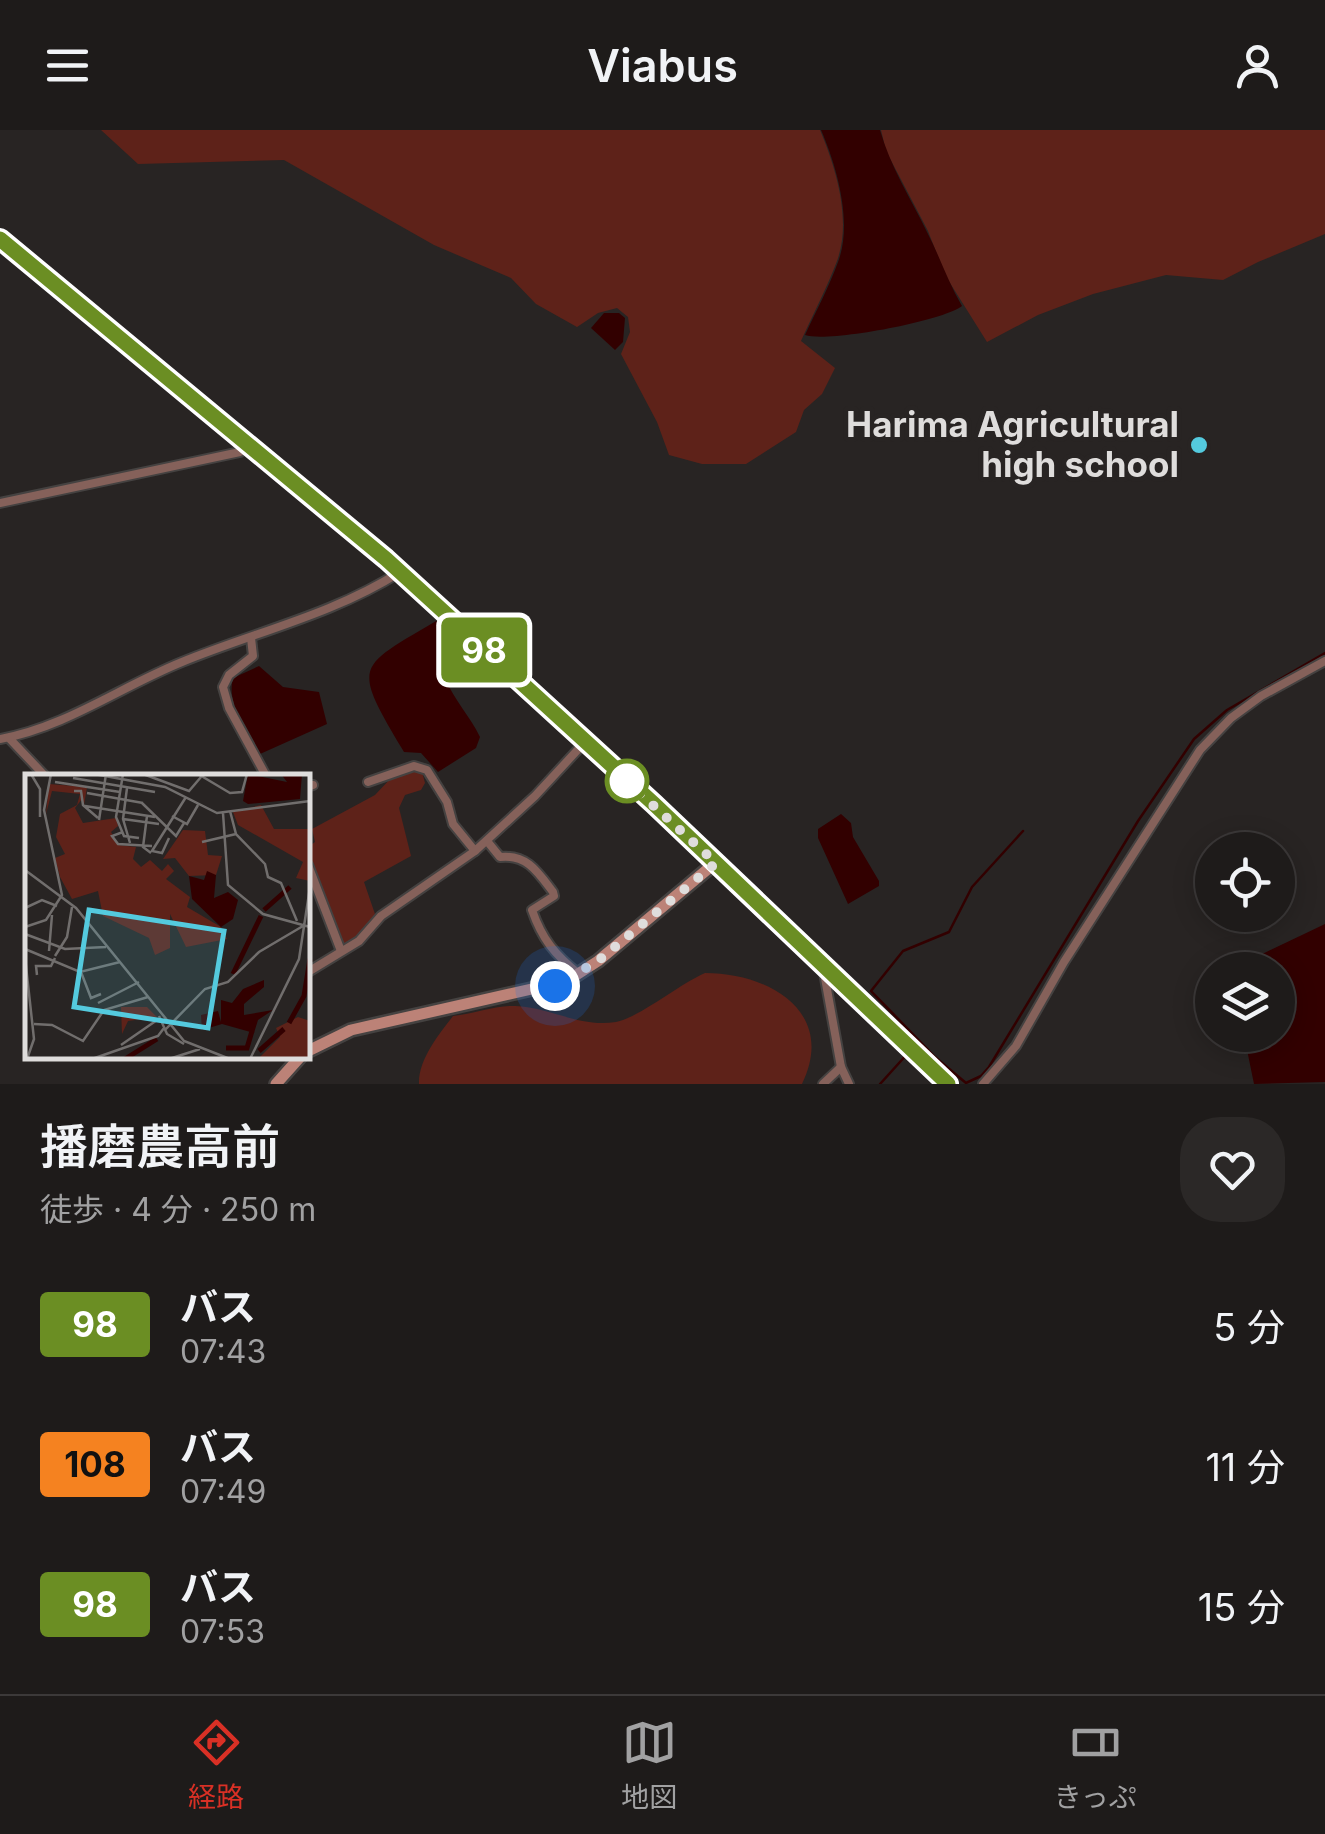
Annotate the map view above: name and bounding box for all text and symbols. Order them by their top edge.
icon: menu [40,38,95,93]
text: Viabus [587,38,738,93]
icon: person [1230,38,1285,93]
place label: Harima Agricultural high school [846,403,1179,485]
marker: Harima Agricultural high school [1188,434,1210,456]
line badge: 98 [439,618,529,682]
text: 98 [461,629,507,671]
unlabelled marker [606,760,648,802]
inset map [25,774,310,1059]
map controls [1195,832,1295,1052]
button: locate [1195,832,1295,932]
button: layers [1195,952,1295,1052]
your location [530,961,580,1011]
text: 播磨農高前 [40,1117,280,1176]
button: heart [1180,1117,1285,1222]
text: 徒歩 · 4 分 · 250 m [40,1190,316,1229]
text: バス [180,1284,256,1330]
text: 98 [72,1303,118,1345]
text: 5 分 [1213,1304,1285,1350]
text: 07:43 [180,1332,266,1371]
text: バス [180,1424,256,1470]
text: 108 [64,1443,126,1485]
text: 11 分 [1205,1444,1285,1490]
text: 07:49 [180,1472,266,1511]
text: バス [180,1564,256,1610]
text: 98 [72,1583,118,1625]
text: 15 分 [1198,1584,1285,1630]
text: 07:53 [180,1612,265,1651]
tab: 経路 [188,1715,244,1815]
tab: 地図 [621,1715,677,1815]
tab: きっぷ [1054,1715,1137,1815]

